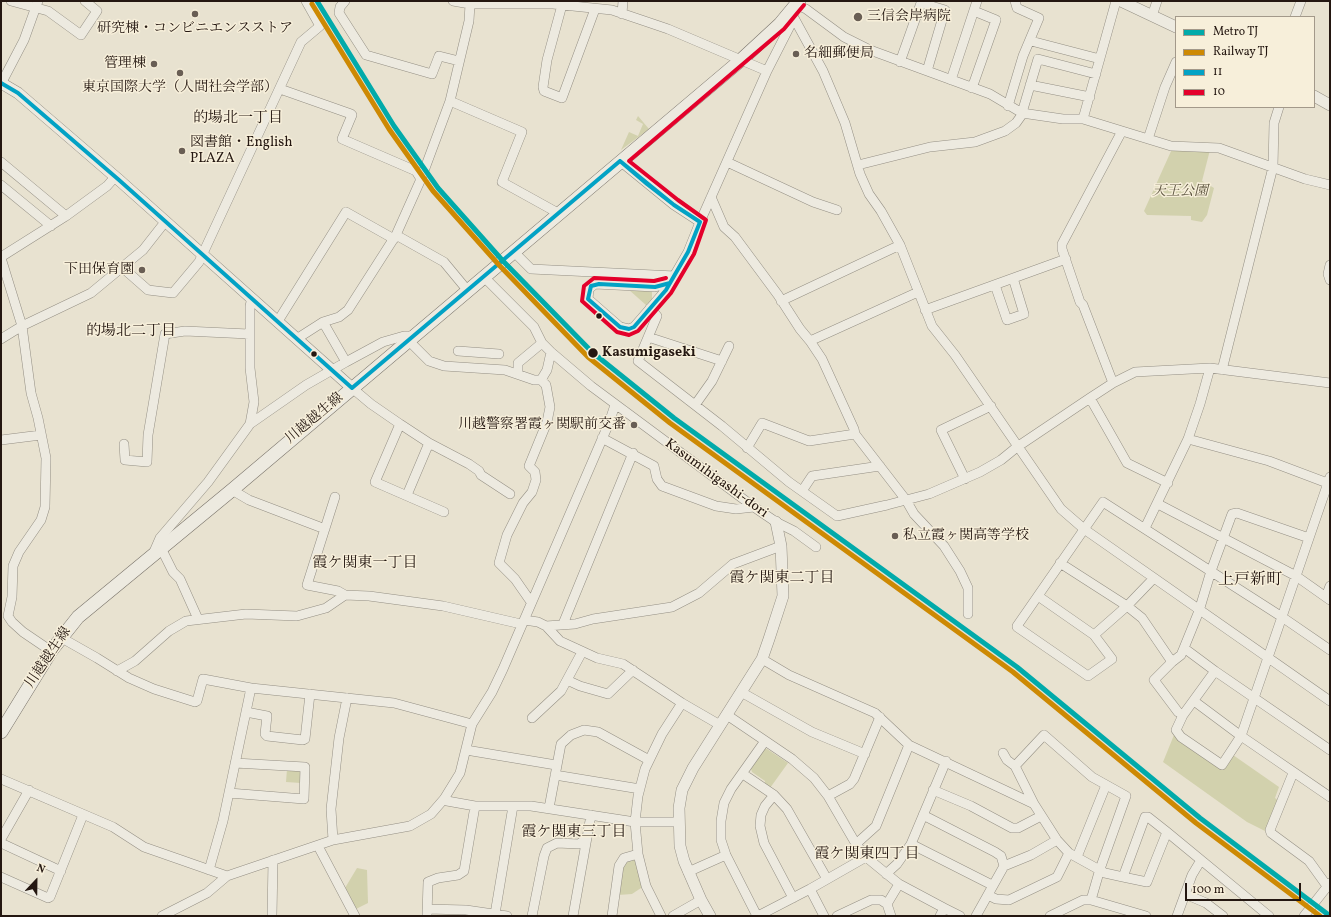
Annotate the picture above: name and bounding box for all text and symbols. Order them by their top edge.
marker: 研究棟・コンビニエンスストア [190,9,200,19]
place label: 三信会岸病院 [867,9,951,25]
marker: 三信会岸病院 [852,11,864,23]
legend [1175,16,1315,108]
place label: 研究棟・コンビニエンスストア [97,21,293,37]
text: Metro TJ [1213,24,1258,40]
text: Railway TJ [1213,44,1268,60]
place label: 名細郵便局 [804,46,874,62]
marker: 名細郵便局 [791,49,801,59]
place label: 管理棟 [104,56,146,72]
marker: 管理棟 [149,59,159,69]
text: 11 [1213,64,1222,80]
marker: 東京国際大学（人間社会学部） [175,68,185,78]
place label: 東京国際大学（人間社会学部） [82,80,278,96]
text: 10 [1213,84,1225,100]
district label: 的場北一丁目 [193,110,283,128]
place label: 図書館・English PLAZA [190,135,293,168]
marker: 図書館・English PLAZA [177,146,187,156]
park label: 天王公園 [1152,184,1208,200]
place label: 下田保育園 [64,262,134,278]
marker: 下田保育園 [137,265,147,275]
unlabelled marker [594,311,604,321]
district label: 的場北二丁目 [86,323,176,341]
place label: Kasumigaseki [602,345,696,361]
marker: Kasumigaseki [586,346,600,360]
unlabelled marker [309,349,319,359]
street label: 川越越生線 [283,390,347,448]
place label: 川越警察署霞ヶ関駅前交番 [458,417,626,433]
marker: 川越警察署霞ヶ関駅前交番 [629,420,639,430]
street label: Kasumihigashi-dori [661,436,771,522]
place label: 私立霞ヶ関高等学校 [903,528,1029,544]
marker: 私立霞ヶ関高等学校 [890,531,900,541]
district label: 霞ケ関東一丁目 [313,555,417,573]
district label: 霞ケ関東二丁目 [730,570,834,588]
district label: 上戸新町 [1218,571,1282,591]
street label: 川越越生線 [22,624,76,692]
district label: 霞ケ関東三丁目 [522,824,626,842]
district label: 霞ケ関東四丁目 [815,846,919,864]
north arrow [16,861,56,901]
text: N [34,861,47,878]
scale bar [1187,875,1303,901]
text: 100 m [1192,882,1224,898]

